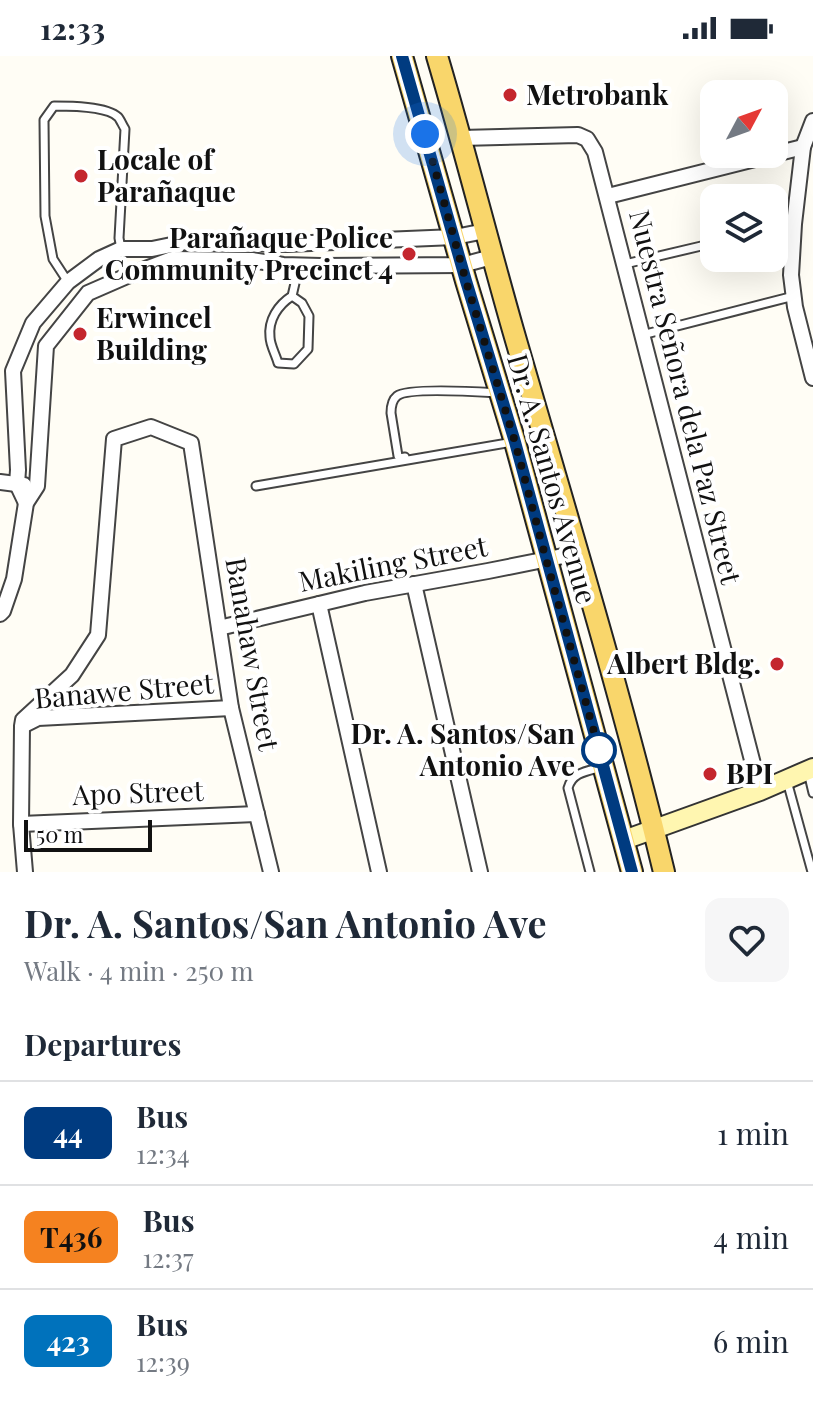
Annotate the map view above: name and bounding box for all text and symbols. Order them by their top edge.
text: 12:33 [40,8,105,48]
place label: Metrobank [526,75,669,112]
north arrow [700,80,788,168]
map controls [700,80,788,272]
marker: Metrobank [501,86,519,104]
your location [405,114,445,154]
place label: Locale of Parañaque [97,140,236,209]
marker: Locale of Parañaque [72,167,90,185]
button: layers [700,184,788,272]
street label: Nuestra Señora dela Paz Street [622,206,751,589]
place label: Parañaque Police Community Precinct 4 [105,218,393,287]
marker: Parañaque Police Community Precinct 4 [400,245,418,263]
place label: Erwincel Building [96,298,212,367]
marker: Erwincel Building [71,325,89,343]
street label: Dr. A. Santos Avenue [500,349,607,608]
street label: Makiling Street [295,526,491,599]
street label: Banahaw Street [218,554,289,754]
place label: Albert Bldg. [606,644,761,681]
marker: Albert Bldg. [768,655,786,673]
street label: Banawe Street [33,663,216,716]
place label: Dr. A. Santos/San Antonio Ave [351,714,575,783]
marker: Dr. A. Santos/San Antonio Ave [582,733,616,767]
place label: BPI [726,754,773,791]
marker: BPI [701,765,719,783]
street label: Apo Street [71,771,205,812]
scale bar [24,816,152,852]
text: 50 m [36,819,83,849]
text: Dr. A. Santos/San Antonio Ave [24,897,547,948]
button: heart [705,898,789,982]
text: Walk · 4 min · 250 m [24,953,254,988]
text: Departures [24,1024,181,1064]
text: Bus [136,1096,188,1136]
text: 1 min [717,1113,789,1153]
text: 44 [53,1114,83,1151]
text: 12:34 [136,1136,190,1171]
text: Bus [142,1200,195,1240]
text: 4 min [713,1217,789,1257]
text: T436 [40,1218,102,1255]
text: 12:37 [142,1240,194,1275]
text: Bus [136,1304,188,1344]
text: 6 min [713,1321,789,1361]
text: 423 [46,1322,90,1359]
text: 12:39 [136,1344,190,1379]

